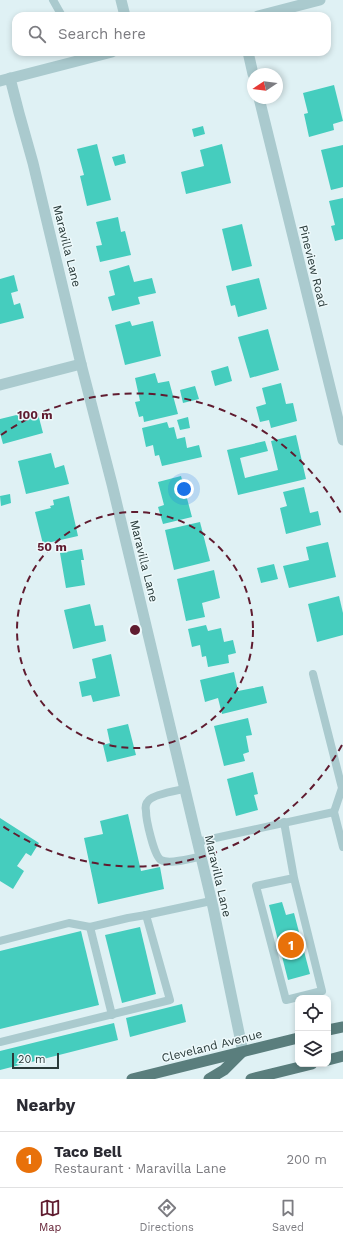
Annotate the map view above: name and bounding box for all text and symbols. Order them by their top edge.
search box [12,12,331,56]
icon: search [26,23,48,45]
text: Search here [58,25,146,43]
north arrow [247,68,283,104]
street label: Maravilla Lane [50,204,84,289]
street label: Pineview Road [296,224,330,308]
text: 100 m [17,408,53,422]
your location [174,479,194,499]
street label: Maravilla Lane [127,519,161,604]
text: 50 m [37,540,67,554]
centre of rings [128,623,142,637]
street label: Maravilla Lane [202,834,234,919]
pin: 1 [278,930,304,960]
map controls [295,995,331,1067]
button: locate [295,995,331,1031]
street label: Cleveland Avenue [160,1027,264,1065]
button: layers [295,1031,331,1067]
scale bar [12,1051,59,1070]
text: 20 m [18,1053,46,1066]
text: Nearby [16,1095,75,1115]
text: Taco Bell [54,1143,122,1161]
text: 1 [26,1152,32,1167]
text: 200 m [286,1152,327,1167]
text: Restaurant · Maravilla Lane [54,1161,226,1176]
tab: Map [39,1197,61,1234]
tab: Directions [140,1197,194,1234]
tab: Saved [272,1197,304,1234]

